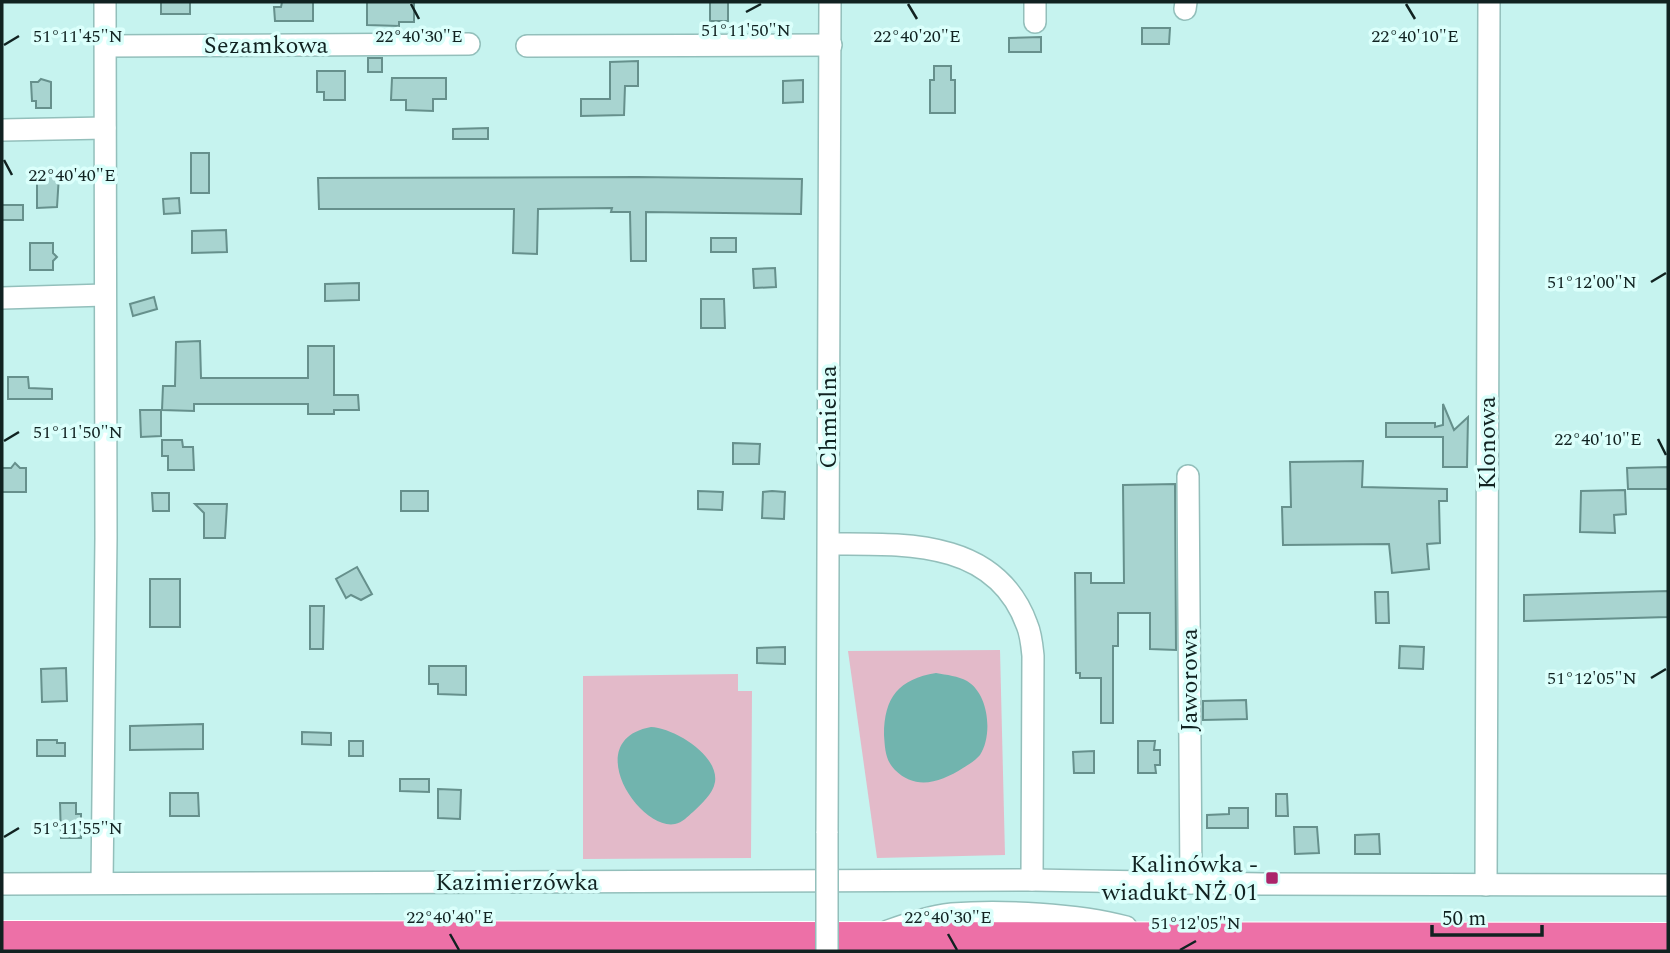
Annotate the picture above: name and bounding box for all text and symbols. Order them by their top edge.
text: 51°11'50"N [701,17,791,44]
text: 51°11'45"N [33,23,123,50]
text: 22°40'30"E [375,23,463,50]
text: 22°40'20"E [873,23,961,50]
text: 22°40'10"E [1371,23,1459,50]
street label: Sezamkowa [204,28,328,64]
text: 22°40'40"E [28,162,116,189]
text: 51°12'00"N [1547,269,1637,296]
street label: Chmielna [811,365,847,469]
street label: Klonowa [1470,396,1506,490]
text: 51°11'50"N [33,419,123,446]
text: 22°40'10"E [1554,426,1642,453]
street label: Jaworowa [1172,628,1208,732]
text: 51°12'05"N [1547,665,1637,692]
text: 51°11'55"N [33,815,123,842]
place label: Kalinówka - wiadukt NŻ 01 [1101,847,1258,911]
street label: Kazimierzówka [435,865,599,901]
marker: Kalinówka - wiadukt NŻ 01 [1264,870,1280,886]
scale bar [1432,894,1542,938]
text: 50 m [1442,903,1486,935]
text: 22°40'40"E [406,904,494,931]
text: 22°40'30"E [904,904,992,931]
text: 51°12'05"N [1151,910,1241,937]

